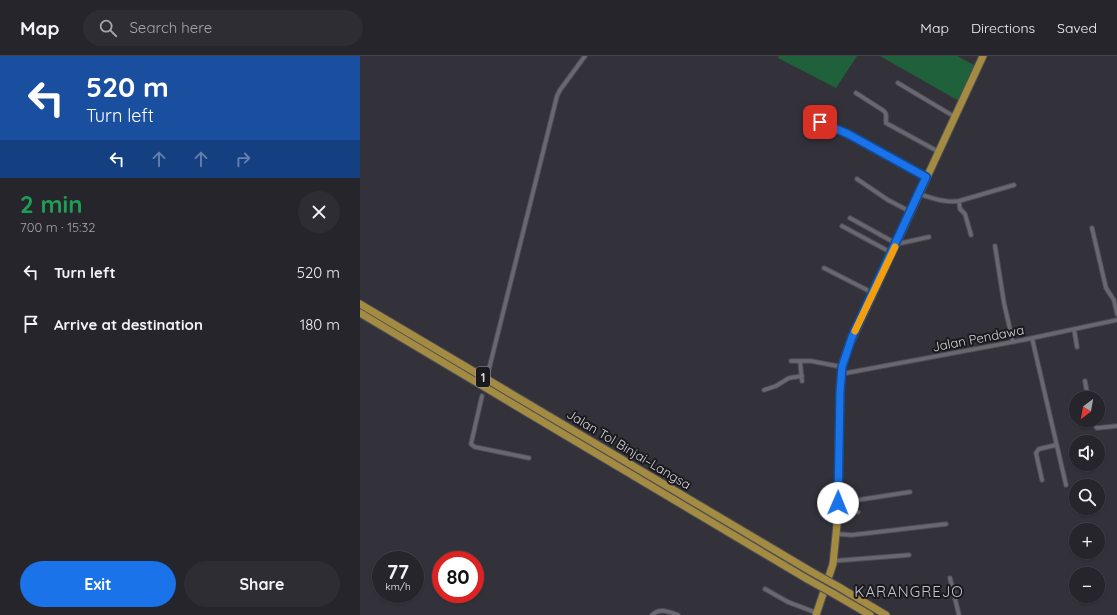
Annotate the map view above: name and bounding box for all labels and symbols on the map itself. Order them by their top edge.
pin [803,105,837,139]
street label: Jalan Pendawa [931,321,1025,355]
road number: 1 [476,367,490,387]
north arrow [1069,391,1105,427]
street label: Jalan Tol Binjai–Langsa [564,406,694,492]
position arrow [817,482,859,524]
speed limit sign: 80 [432,551,484,603]
district label: KARANGREJO [854,582,964,601]

